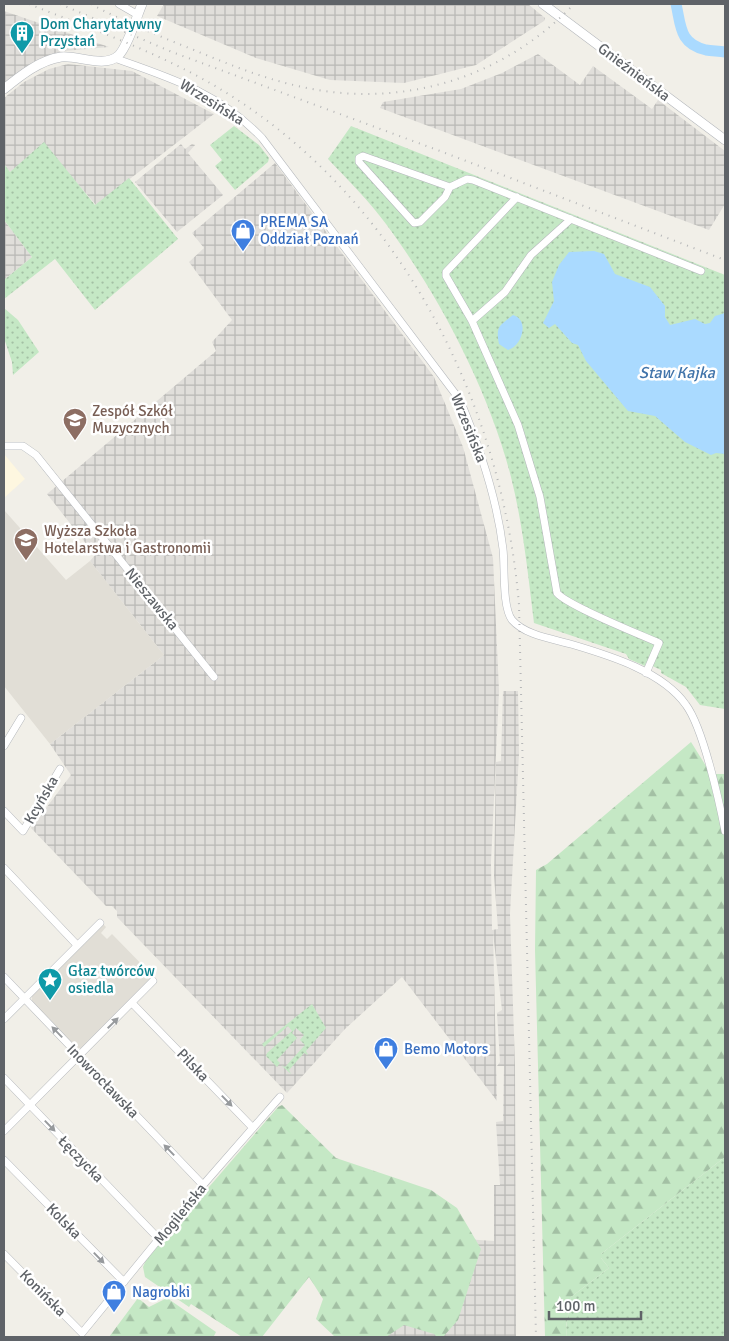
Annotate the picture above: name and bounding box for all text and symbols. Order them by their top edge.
place label: Dom Charytatywny Przystań [40,15,162,50]
building icon: Dom Charytatywny Przystań [9,20,35,54]
street label: Gnieźnieńska [594,39,674,105]
street label: Wrzesińska [176,75,248,129]
place label: PREMA SA Oddział Poznań [260,213,359,248]
shop icon: PREMA SA Oddział Poznań [230,218,256,252]
water label: Staw Kajka [639,363,716,383]
street label: Wrzesińska [447,391,491,465]
place label: Zespół Szkół Muzycznych [92,402,173,437]
school or university icon: Zespół Szkół Muzycznych [62,407,88,441]
place label: Wyższa Szkoła Hotelarstwa i Gastronomii [44,522,211,557]
school or university icon: Wyższa Szkoła Hotelarstwa i Gastronomii [13,527,39,561]
street label: Nieszawska [121,564,183,634]
street label: Kcyńska [20,773,62,827]
place label: Głaz twórców osiedla [68,962,155,997]
place icon: Głaz twórców osiedla [37,967,63,1001]
one-way arrow [107,1017,119,1029]
one-way arrow [51,1027,63,1039]
shop icon: Bemo Motors [373,1036,399,1070]
street label: Inowrocławska [63,1040,143,1122]
place label: Bemo Motors [404,1040,489,1058]
street label: Pilska [173,1045,213,1085]
one-way arrow [221,1095,233,1107]
one-way arrow [44,1120,56,1132]
street label: Łęczycka [54,1132,108,1186]
one-way arrow [163,1144,175,1156]
street label: Mogileńska [150,1180,210,1248]
street label: Kolska [43,1199,85,1243]
one-way arrow [93,1251,105,1263]
street label: Konińska [16,1266,70,1320]
shop icon: Nagrobki [101,1279,127,1313]
place label: Nagrobki [132,1283,190,1301]
scale bar [549,1288,642,1320]
text: 100 m [556,1297,596,1315]

